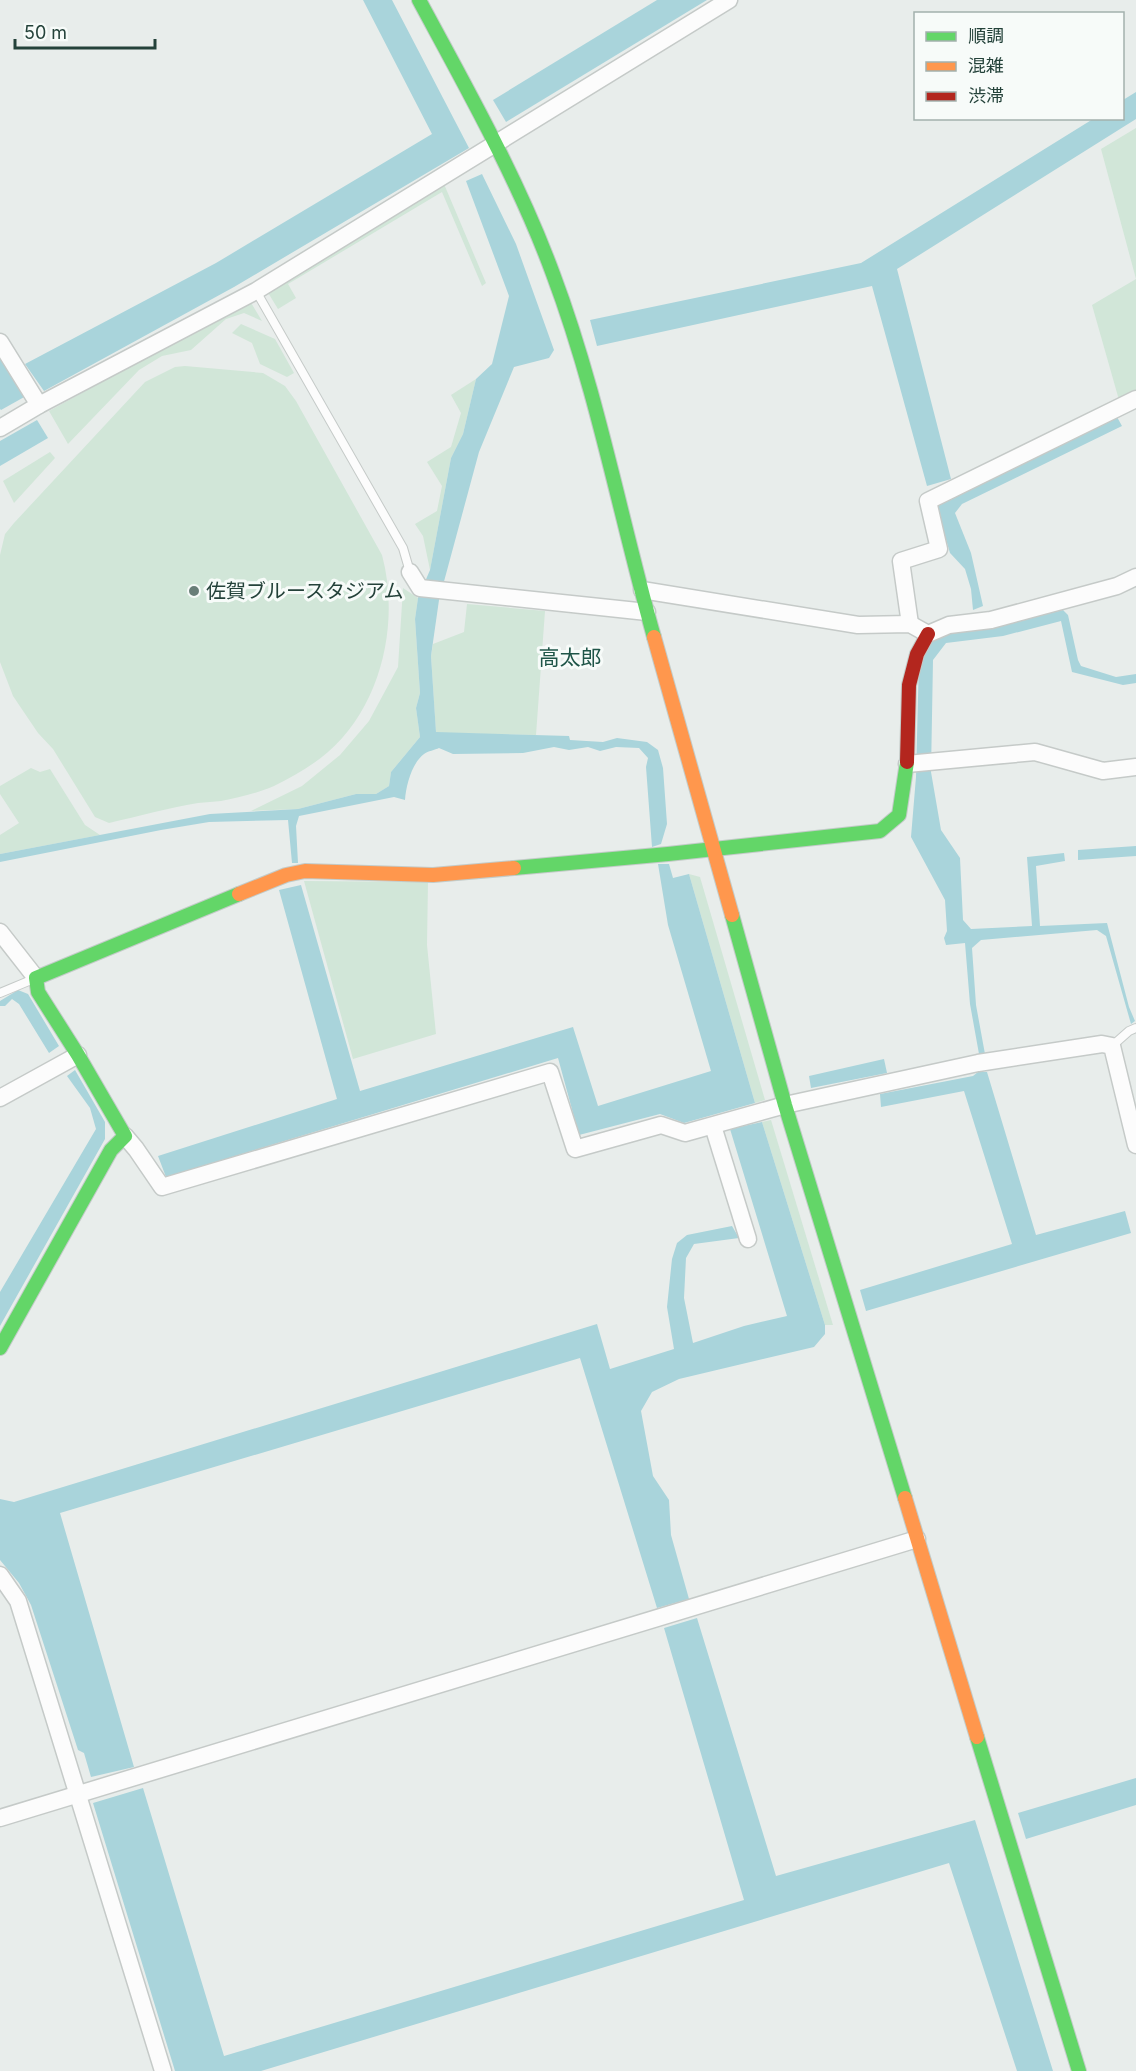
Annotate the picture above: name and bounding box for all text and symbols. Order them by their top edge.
scale bar [15,12,154,50]
legend [914,12,1124,120]
text: 50 m [24,22,67,43]
text: 順調 [968,25,1004,46]
text: 混雑 [968,55,1004,76]
text: 渋滞 [968,85,1004,106]
place label: 佐賀ブルースタジアム [206,579,404,603]
marker: 佐賀ブルースタジアム [187,584,201,598]
district label: 高太郎 [539,645,602,670]

